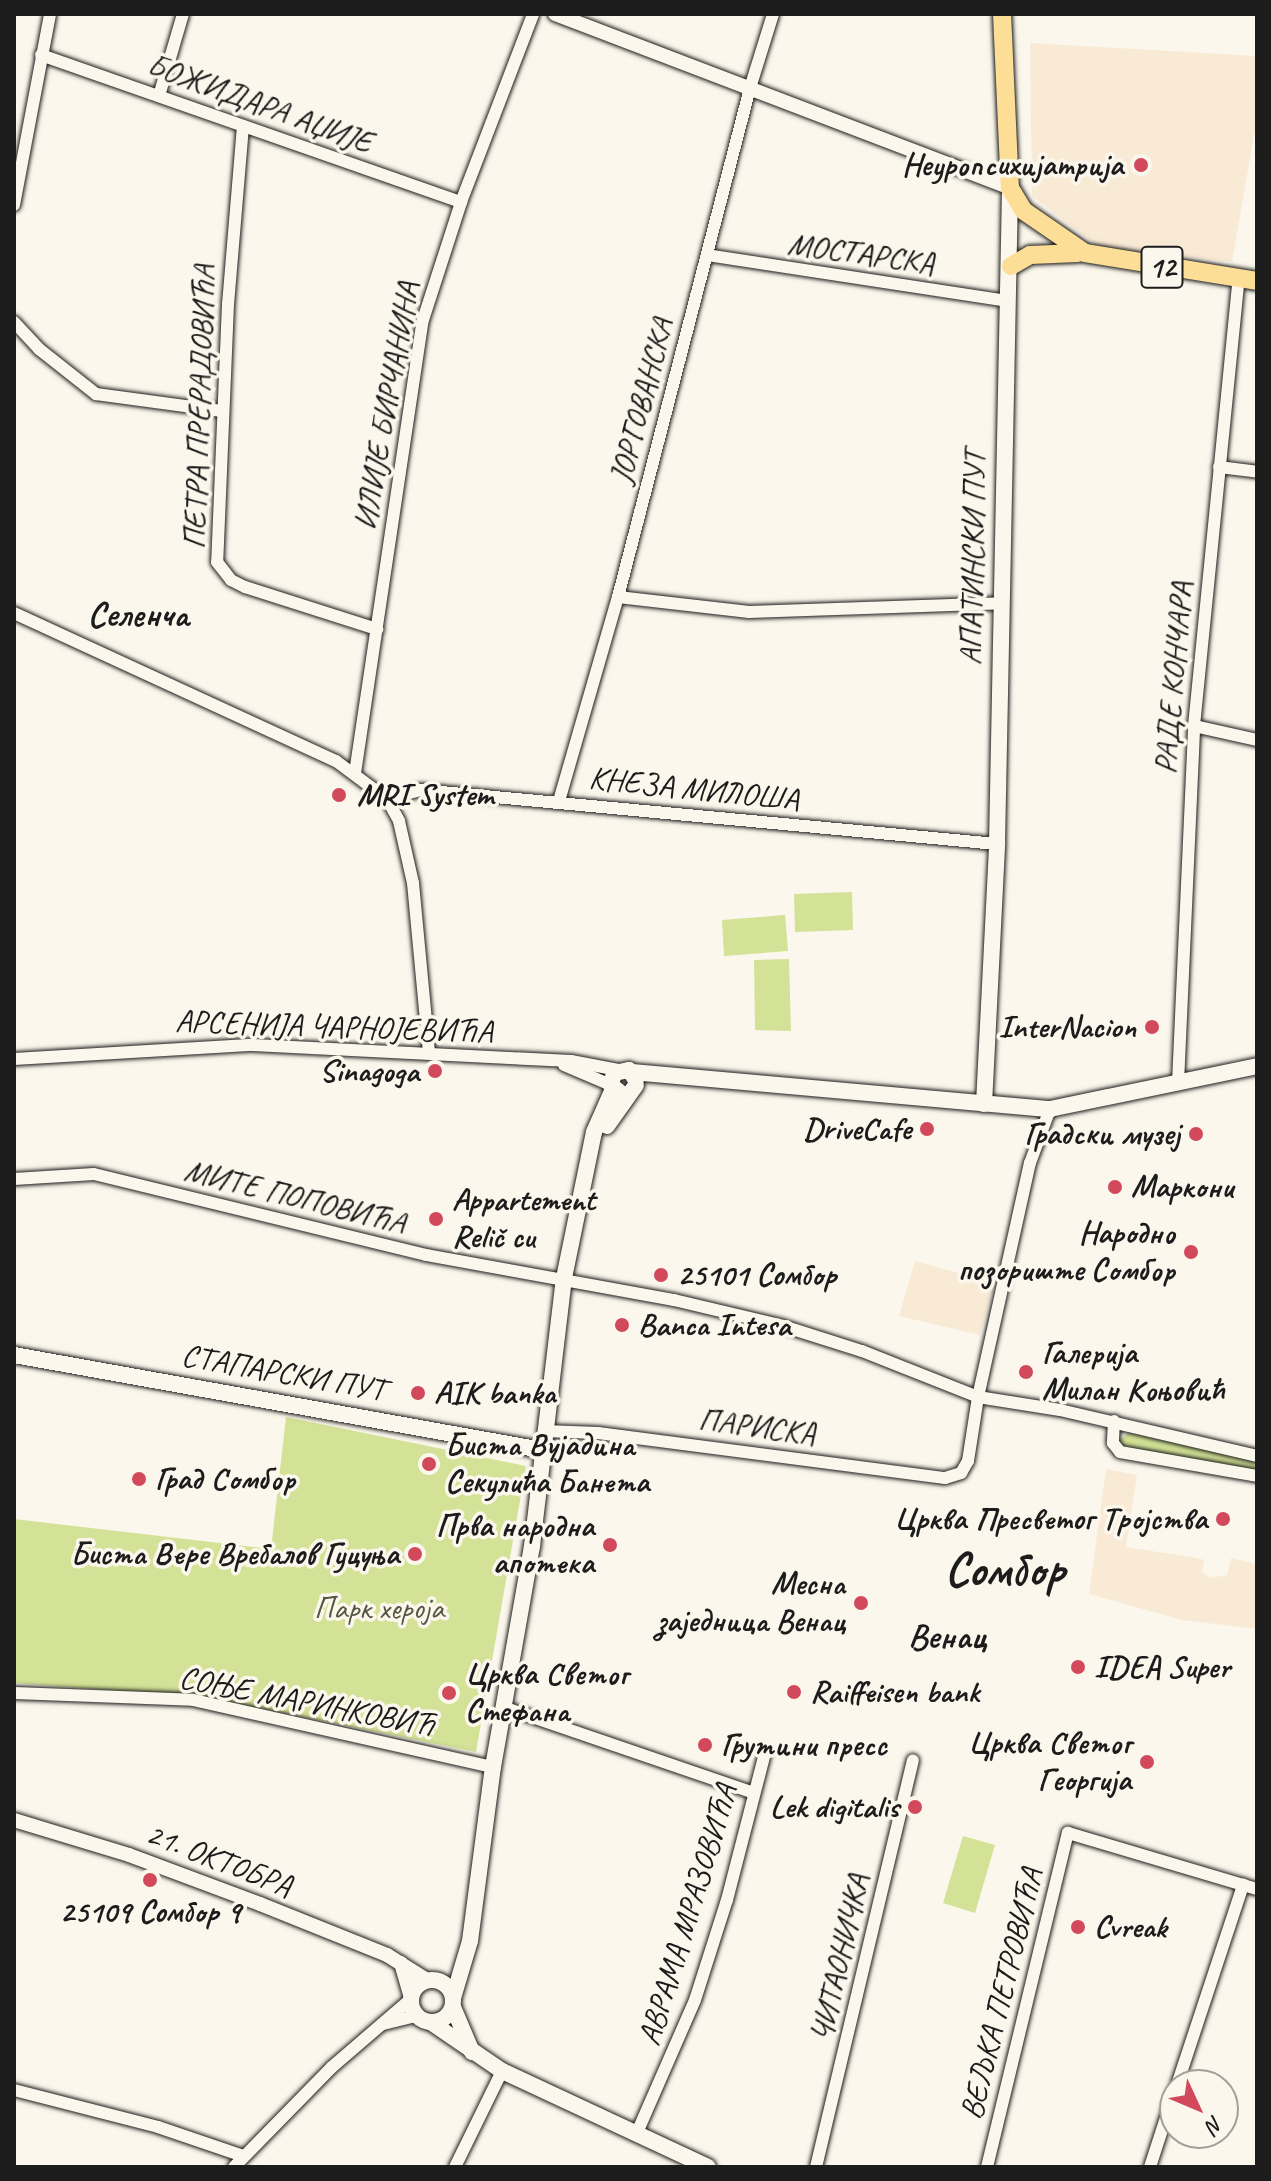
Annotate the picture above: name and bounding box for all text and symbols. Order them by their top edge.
street label: БОЖИДАРА АЏИЈЕ [142,45,378,163]
place label: Неуропсихијатрија [902,146,1123,184]
marker: Неуропсихијатрија [1130,154,1152,176]
street label: МОСТАРСКА [785,225,937,283]
road number: 12 [1140,241,1184,293]
street label: ПЕТРА ПРЕРАДОВИЋА [176,264,224,550]
street label: ИЛИЈЕ БИРЧАНИНА [346,279,428,533]
street label: ЈОРГОВАНСКА [602,314,682,488]
street label: АПАТИНСКИ ПУТ [952,451,994,665]
street label: РАДЕ КОНЧАРА [1146,581,1202,775]
district label: Селенча [87,593,189,637]
street label: КНЕЗА МИЛОША [587,759,801,819]
place label: MRI System [357,776,494,814]
marker: MRI System [328,784,350,806]
street label: АРСЕНИЈА ЧАРНОЈЕВИЋА [175,1002,493,1052]
place label: InterNacion [999,1008,1136,1046]
marker: InterNacion [1143,1018,1161,1036]
place label: Sinagoga [319,1052,419,1090]
marker: Sinagoga [426,1062,444,1080]
place label: DriveCafe [803,1110,911,1148]
place label: Градски музеј [1027,1115,1180,1153]
marker: DriveCafe [918,1120,936,1138]
marker: Градски музеј [1187,1125,1205,1143]
street label: МИТЕ ПОПОВИЋА [180,1151,410,1243]
place label: Маркони [1131,1168,1233,1206]
marker: Маркони [1106,1178,1124,1196]
place label: Appartement Relič cu [452,1182,595,1257]
marker: Appartement Relič cu [427,1210,445,1228]
place label: Народно позориште Сомбор [962,1215,1175,1290]
marker: Народно позориште Сомбор [1182,1243,1200,1261]
place label: 25101 Сомбор [677,1256,836,1294]
marker: 25101 Сомбор [652,1266,670,1284]
place label: Banca Intesa [638,1306,789,1344]
marker: Banca Intesa [613,1316,631,1334]
place label: Галерија Милан Коњовић [1042,1335,1220,1410]
street label: СТАПАРСКИ ПУТ [179,1336,387,1410]
marker: Галерија Милан Коњовић [1017,1363,1035,1381]
place label: AIK banka [434,1374,555,1412]
marker: AIK banka [409,1384,427,1402]
street label: ПАРИСКА [696,1401,818,1453]
place label: Биста Вујадина Секулића Банета [445,1427,648,1502]
marker: Биста Вујадина Секулића Банета [420,1455,438,1473]
place label: Град Сомбор [155,1460,290,1498]
marker: Град Сомбор [130,1470,148,1488]
place label: Црква Пресветог Тројства [902,1500,1207,1538]
place label: Прва народна апотека [436,1508,594,1583]
marker: Црква Пресветог Тројства [1214,1510,1232,1528]
place label: Биста Вере Вребалов Гуцуња [74,1535,399,1573]
marker: Прва народна апотека [601,1536,619,1554]
district label: Сомбор [945,1541,1065,1599]
marker: Биста Вере Вребалов Гуцуња [406,1545,424,1563]
place label: Месна заједница Венац [656,1566,845,1641]
park label: Парк хероја [314,1589,444,1627]
marker: Месна заједница Венац [852,1594,870,1612]
district label: Венац [908,1615,986,1659]
place label: IDEA Super [1094,1648,1229,1686]
place label: Црква Светог Стефана [465,1656,625,1731]
street label: СОЊЕ МАРИНКОВИЋ [176,1658,438,1746]
marker: IDEA Super [1069,1658,1087,1676]
place label: Raiffeisen bank [810,1673,980,1711]
marker: Raiffeisen bank [785,1683,803,1701]
marker: Црква Светог Стефана [440,1684,458,1702]
place label: Црква Светог Георгија [971,1725,1131,1800]
place label: Грутини пресс [721,1726,887,1764]
marker: Грутини пресс [696,1736,714,1754]
marker: Црква Светог Георгија [1138,1753,1156,1771]
street label: АВРАМА МРАЗОВИЋА [630,1780,746,2050]
place label: Lek digitalis [771,1788,899,1826]
marker: Lek digitalis [906,1798,924,1816]
street label: 21. ОКТОБРА [141,1815,297,1905]
street label: ВЕЉКА ПЕТРОВИЋА [952,1865,1052,2123]
marker: 25109 Сомбор 9 [141,1871,159,1889]
street label: ЧИТАОНИЧКА [802,1871,878,2045]
place label: 25109 Сомбор 9 [60,1893,240,1931]
place label: Cvreak [1094,1908,1167,1946]
marker: Cvreak [1069,1918,1087,1936]
north arrow [1159,2069,1239,2149]
text: N [1200,2110,1230,2139]

